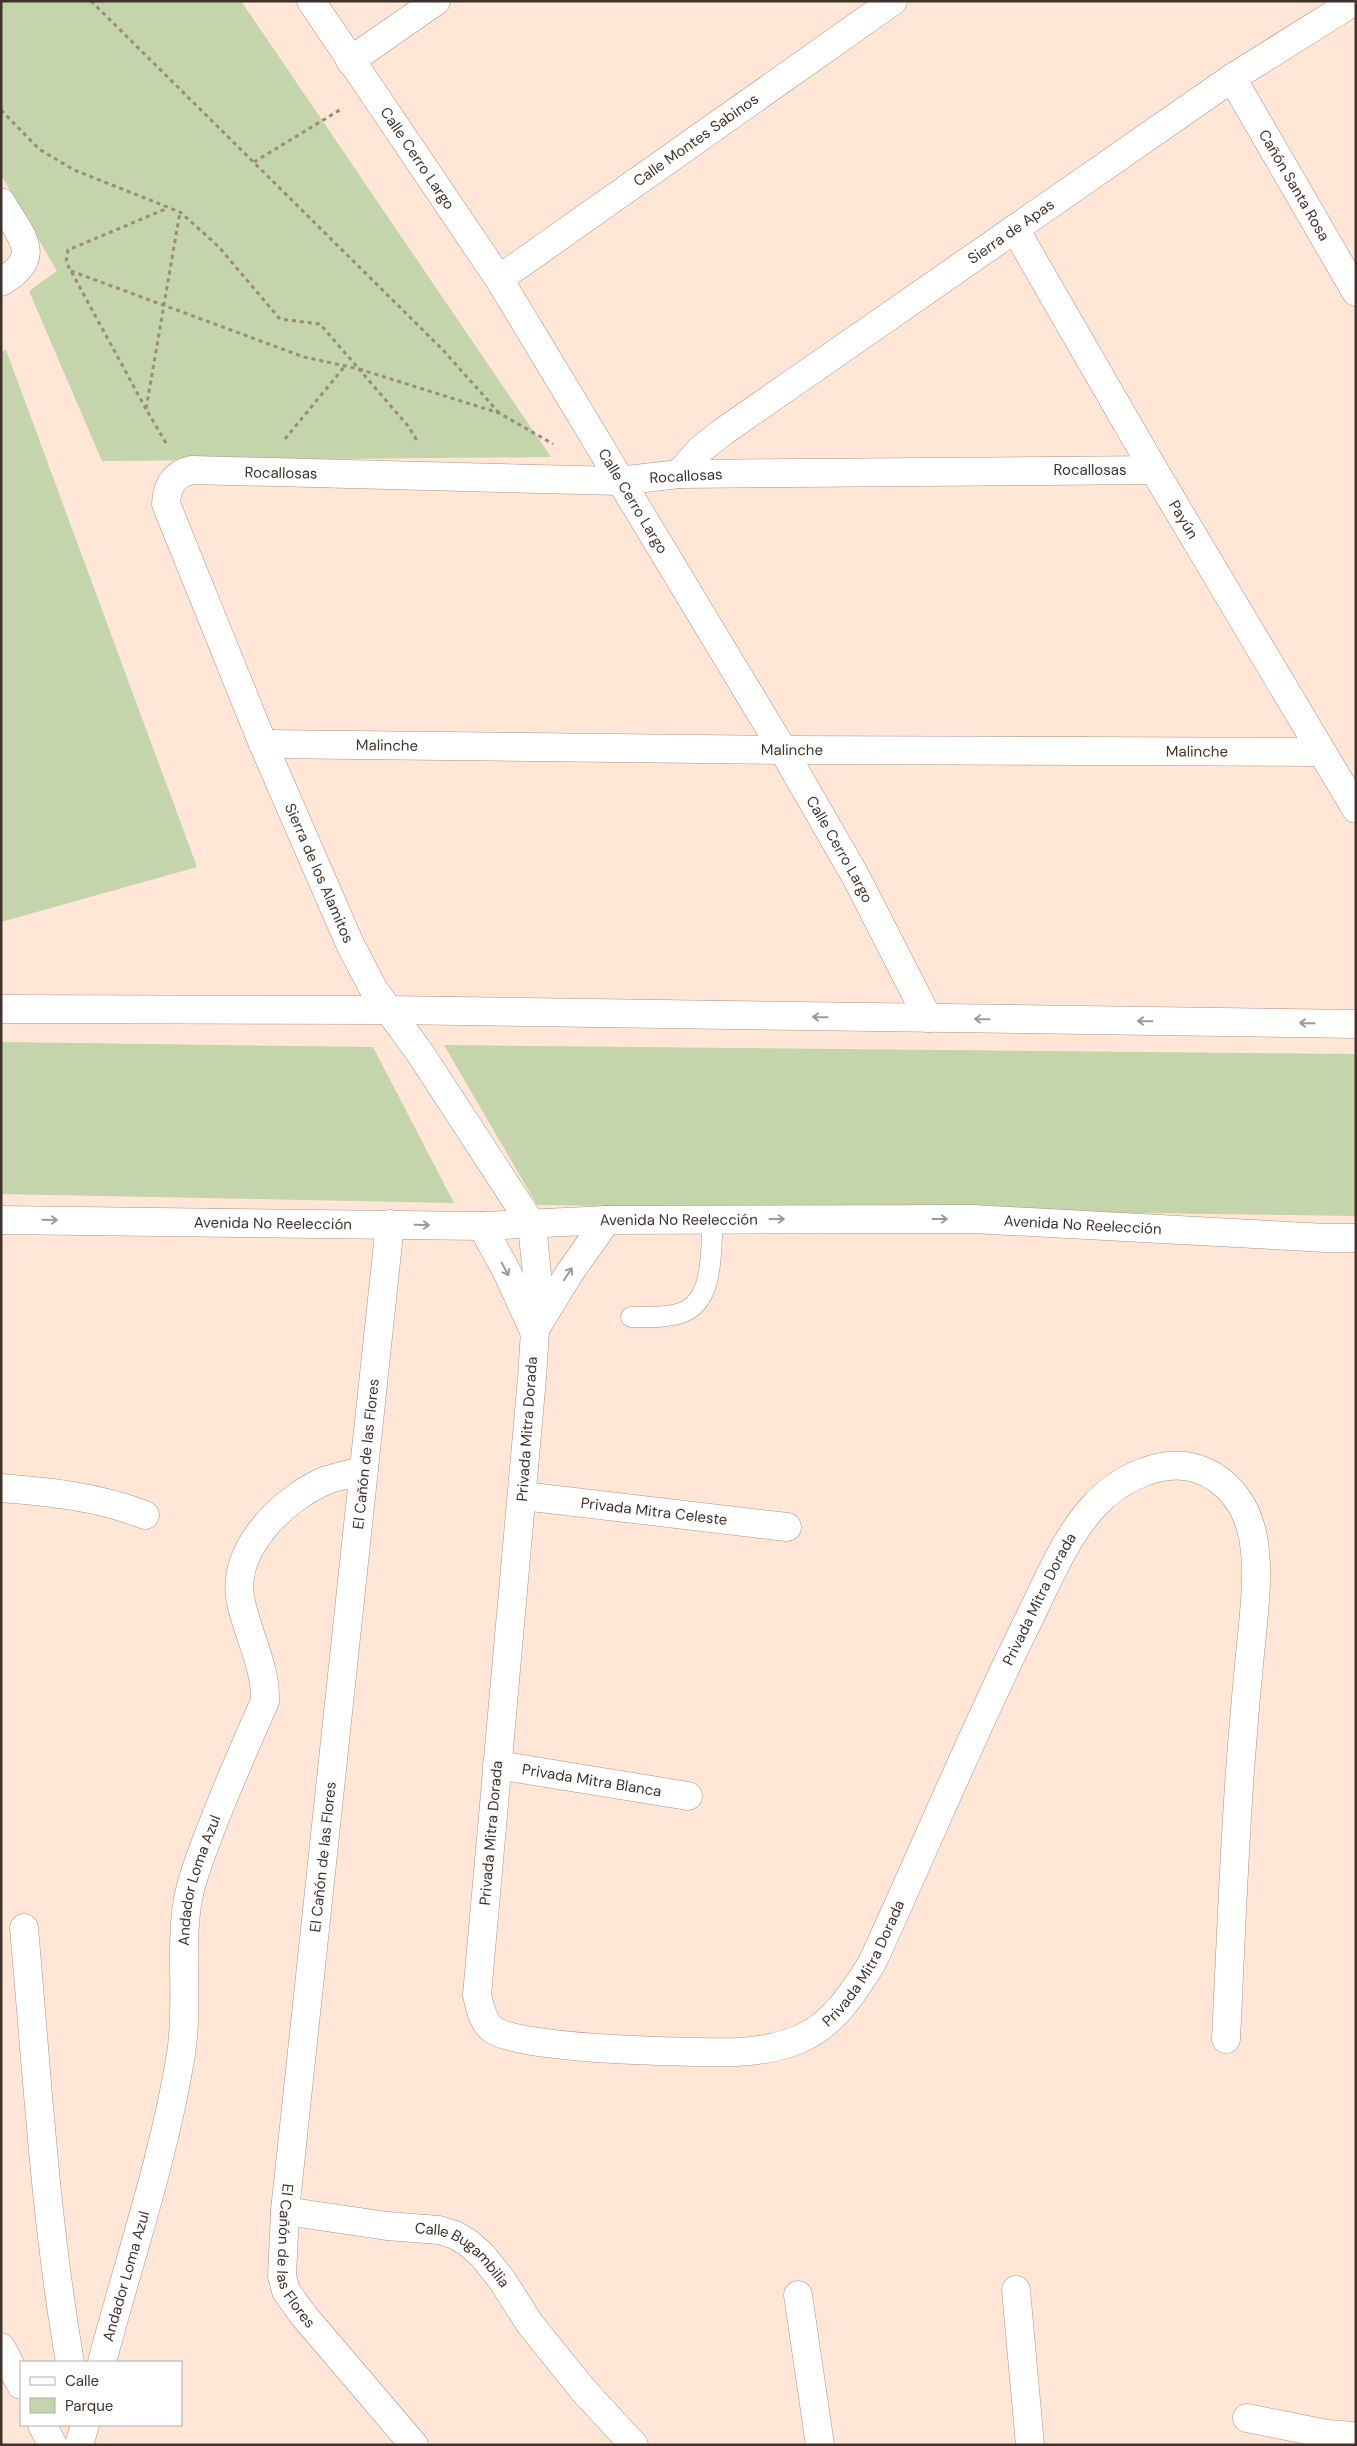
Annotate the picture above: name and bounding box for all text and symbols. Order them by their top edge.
street label: Calle Montes Sabinos [629,89,763,191]
street label: Calle Cerro Largo [376,103,459,214]
street label: Cañón Santa Rosa [1254,126,1334,245]
street label: Sierra de Apas [964,194,1058,269]
street label: Calle Cerro Largo [593,445,672,558]
street label: Rocallosas [1054,460,1126,480]
street label: Rocallosas [244,462,318,484]
street label: Rocallosas [649,464,723,488]
street label: Payún [1164,497,1203,543]
street label: Malinche [356,735,418,756]
street label: Malinche [761,740,823,760]
street label: Malinche [1166,741,1228,762]
street label: Calle Cerro Largo [802,792,878,906]
street label: Sierra de los Alamitos [280,800,358,946]
one-way arrow [812,1012,828,1021]
one-way arrow [974,1014,990,1024]
one-way arrow [1137,1016,1153,1026]
one-way arrow [1299,1018,1316,1028]
street label: Avenida No Reelección [599,1210,758,1230]
street label: Avenida No Reelección [1003,1211,1162,1239]
street label: Avenida No Reelección [194,1212,352,1234]
one-way arrow [768,1214,785,1224]
one-way arrow [931,1214,947,1224]
one-way arrow [42,1215,58,1225]
one-way arrow [414,1220,430,1229]
one-way arrow [501,1261,510,1276]
one-way arrow [564,1268,574,1282]
street label: Privada Mitra Dorada [512,1356,542,1502]
street label: El Cañón de las Flores [348,1378,384,1530]
street label: Privada Mitra Celeste [580,1493,729,1530]
street label: Privada Mitra Dorada [998,1529,1081,1669]
street label: Privada Mitra Blanca [521,1759,663,1802]
street label: Privada Mitra Dorada [475,1760,507,1906]
street label: El Cañón de las Flores [305,1781,341,1933]
street label: Andador Loma Azul [174,1812,225,1946]
street label: Privada Mitra Dorada [818,1897,909,2031]
street label: El Cañón de las Flores [272,2183,320,2332]
street label: Andador Loma Azul [98,2209,154,2344]
street label: Calle Bugambilia [414,2218,514,2291]
legend [20,2361,182,2426]
text: Calle [65,2371,99,2391]
text: Parque [65,2396,113,2416]

